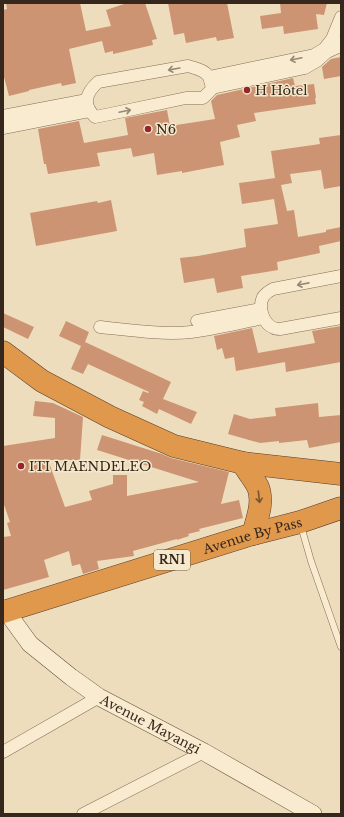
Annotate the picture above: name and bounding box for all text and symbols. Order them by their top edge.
one-way arrow [290,56,303,64]
one-way arrow [168,65,181,73]
place label: H Hôtel [255,82,308,99]
marker: H Hôtel [242,85,252,95]
one-way arrow [118,106,131,114]
place label: N6 [156,121,176,138]
marker: N6 [143,124,153,134]
one-way arrow [297,280,310,288]
place label: ITI MAENDELEO [29,458,151,475]
marker: ITI MAENDELEO [16,461,26,471]
one-way arrow [256,490,263,503]
street label: Avenue By Pass [200,514,304,558]
road number: RN1 [154,550,190,570]
street label: Avenue Mayangi [96,691,204,758]

